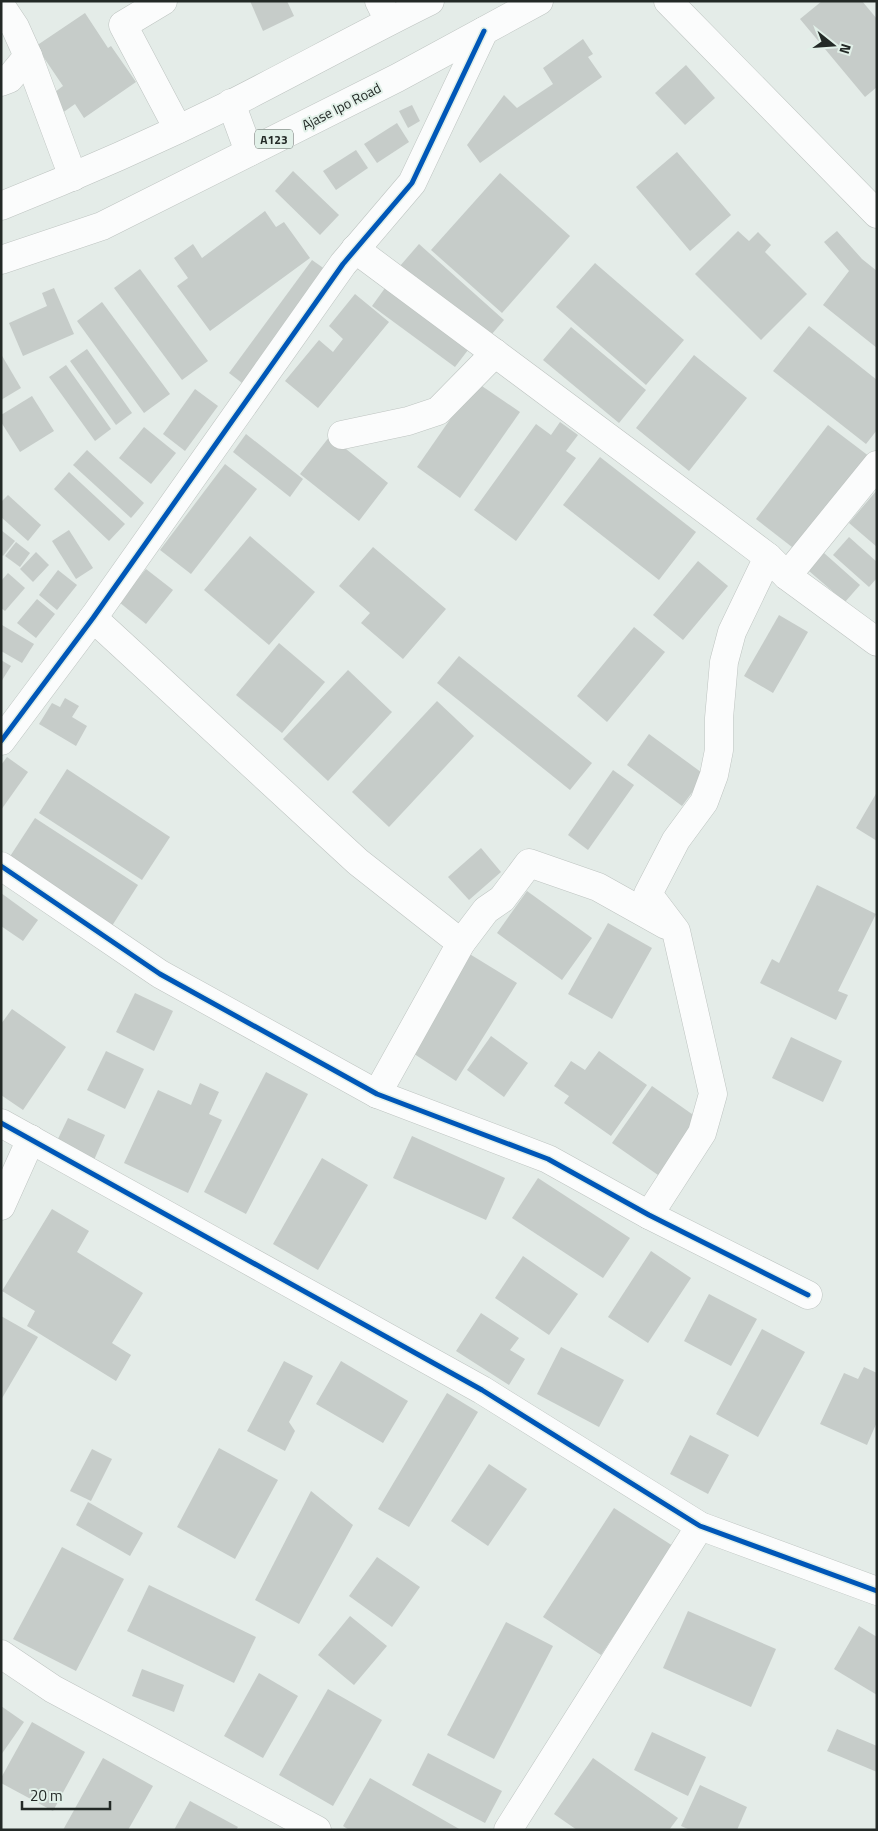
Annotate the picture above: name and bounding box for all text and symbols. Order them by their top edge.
north arrow [808,20,858,70]
text: N [834,41,857,57]
street label: Ajase Ipo Road [298,77,384,135]
road number: A123 [255,130,293,148]
scale bar [22,1778,110,1810]
text: 20 m [30,1784,63,1807]

